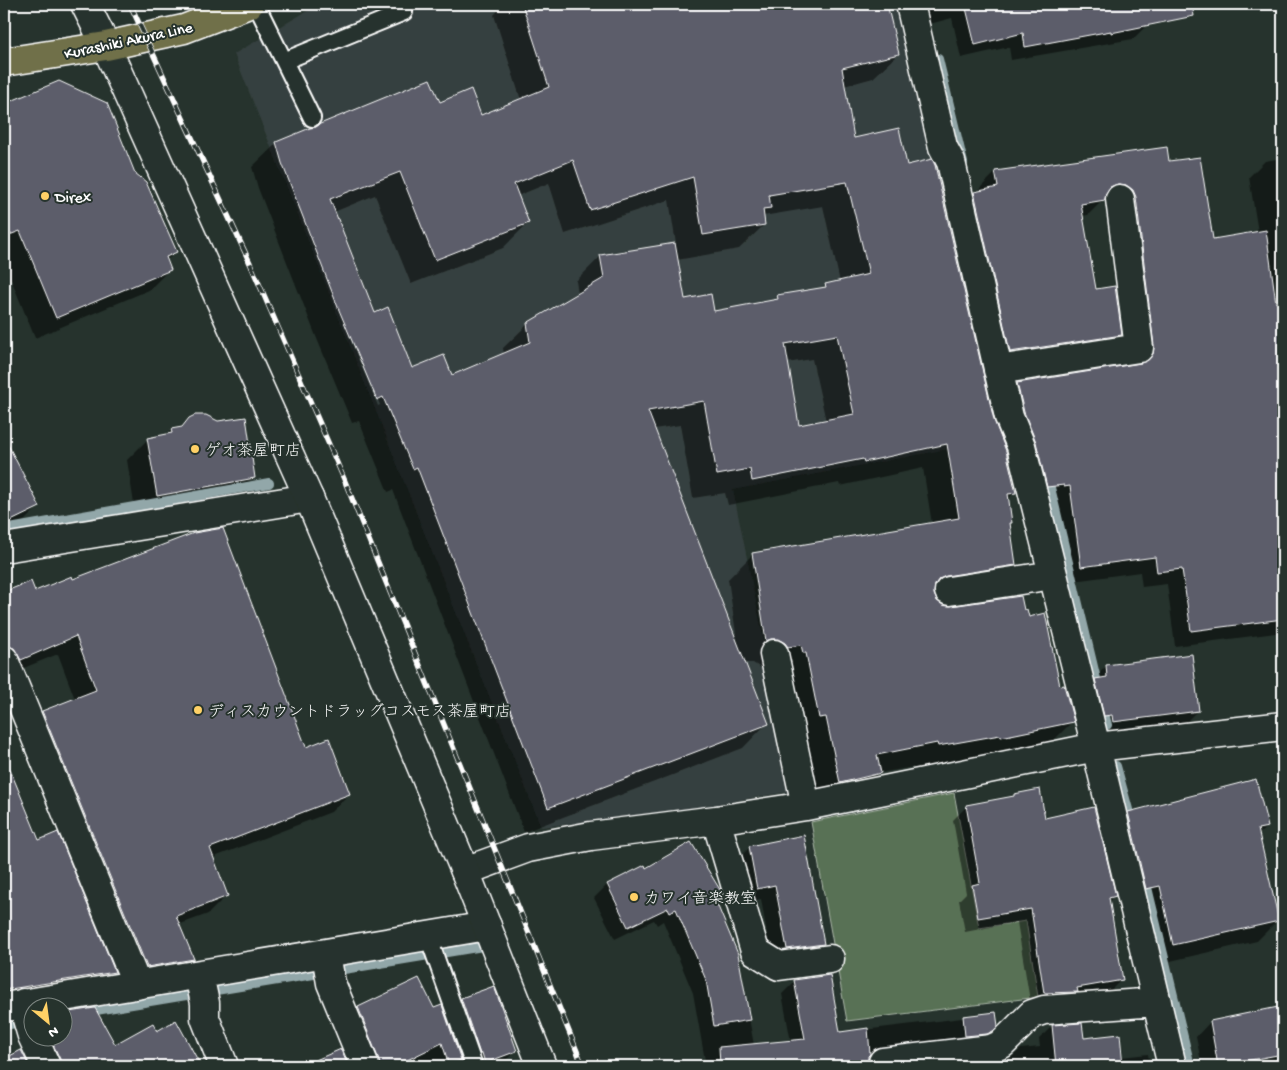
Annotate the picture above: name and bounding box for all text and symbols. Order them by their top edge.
street label: Kurashiki Akura Line [63,19,195,65]
marker: Direx [39,190,51,202]
place label: Direx [54,190,92,209]
place label: ゲオ茶屋町店 [205,442,301,462]
marker: ゲオ茶屋町店 [189,443,201,455]
place label: ディスカウントドラッグコスモス茶屋町店 [208,703,511,723]
marker: ディスカウントドラッグコスモス茶屋町店 [192,704,204,716]
place label: カワイ音楽教室 [644,890,756,910]
marker: カワイ音楽教室 [628,891,640,903]
north arrow [22,998,72,1048]
text: N [45,1022,61,1041]

